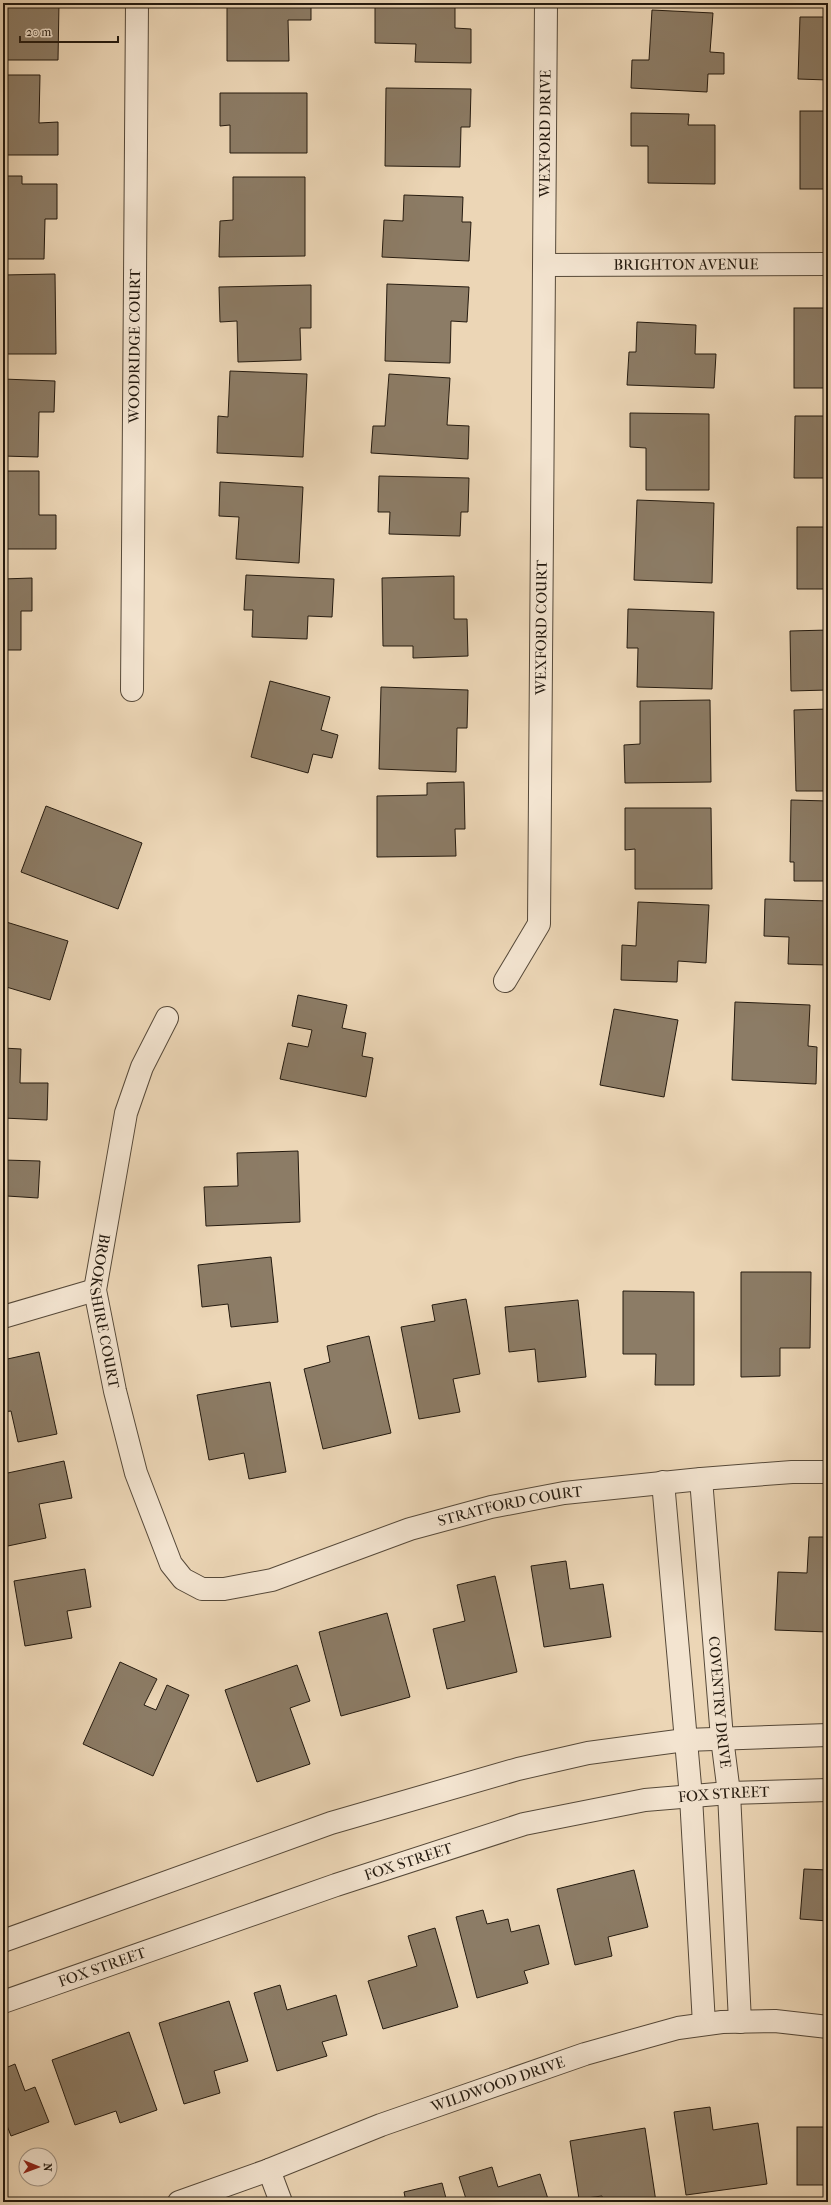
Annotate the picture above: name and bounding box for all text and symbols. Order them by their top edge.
scale bar [20,18,118,44]
text: 20 m [26,25,51,39]
street label: WEXFORD DRIVE [536,69,554,198]
street label: BRIGHTON AVENUE [613,255,759,274]
street label: WOODRIDGE COURT [125,268,144,424]
street label: WEXFORD COURT [532,559,551,696]
street label: BROOKSHIRE COURT [86,1232,123,1391]
street label: STRATFORD COURT [436,1482,584,1530]
street label: COVENTRY DRIVE [705,1635,735,1769]
street label: FOX STREET [677,1783,771,1806]
street label: FOX STREET [362,1839,456,1884]
street label: FOX STREET [56,1943,149,1991]
street label: WILDWOOD DRIVE [428,2053,567,2116]
north arrow [18,2147,58,2187]
text: N [41,2163,54,2172]

